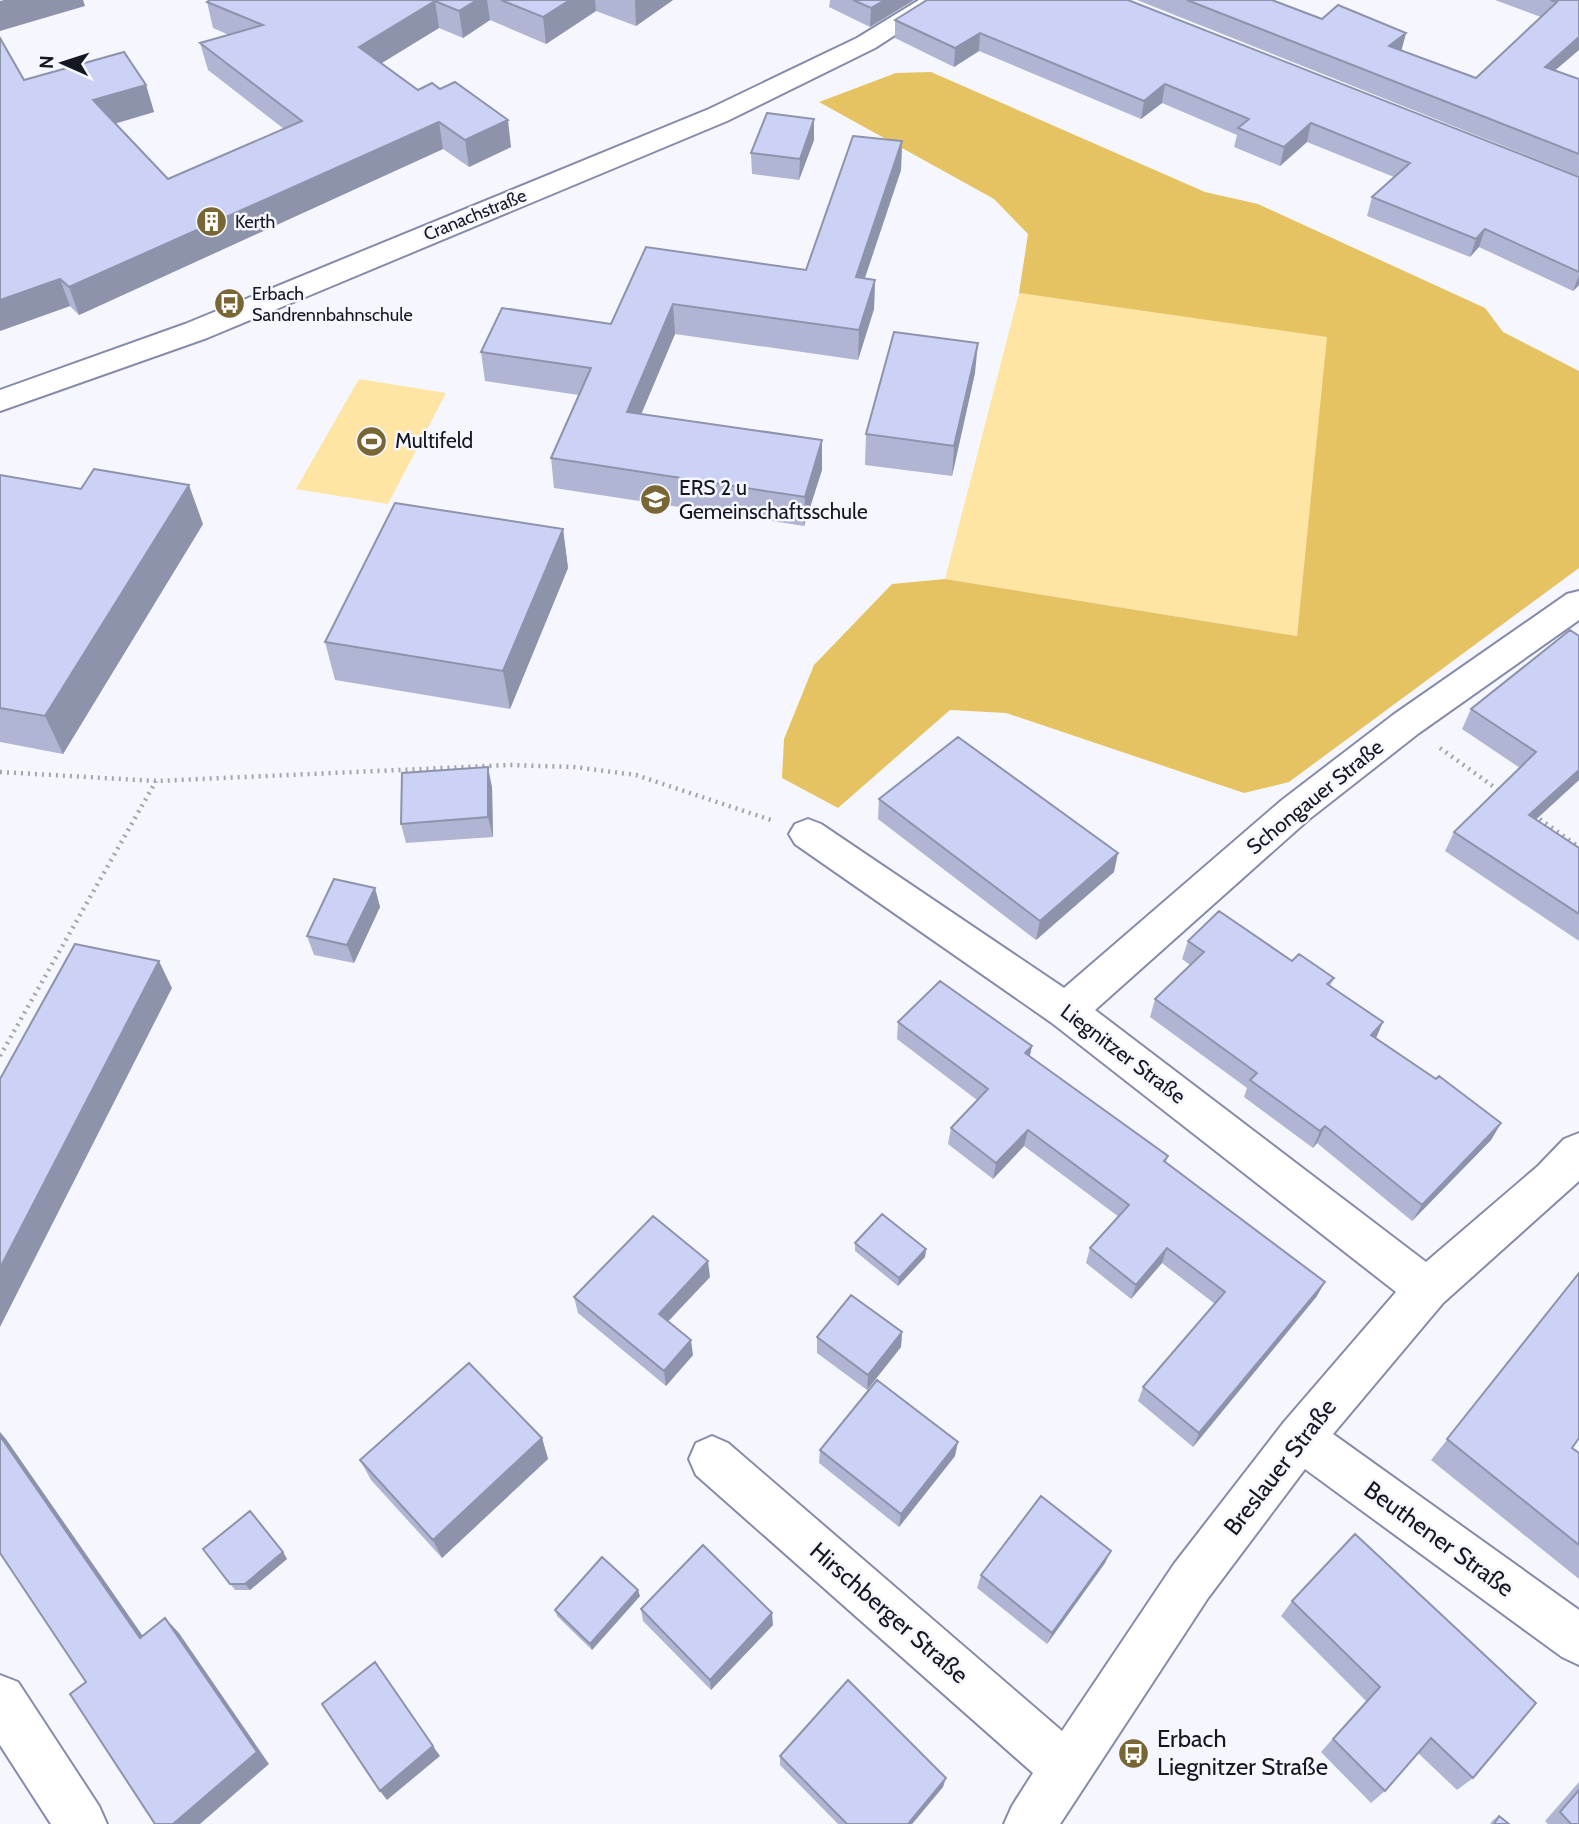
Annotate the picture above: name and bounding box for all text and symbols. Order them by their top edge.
north arrow [28,28,98,98]
text: N [35,55,58,69]
street label: Cranachstraße [420,184,530,246]
building icon: Kerth [195,205,229,239]
place label: Kerth [235,211,275,233]
place label: Erbach Sandrennbahnschule [252,283,413,326]
bus stop icon: Erbach Sandrennbahnschule [212,287,246,321]
sports icon: Multifeld [355,424,389,458]
place label: Multifeld [395,428,473,453]
place label: ERS 2 u Gemeinschaftsschule [679,475,868,524]
school or university icon: ERS 2 u Gemeinschaftsschule [639,483,673,517]
street label: Schongauer Straße [1241,734,1388,859]
street label: Liegnitzer Straße [1056,999,1191,1109]
street label: Breslauer Straße [1217,1393,1342,1541]
street label: Beuthener Straße [1359,1475,1520,1603]
street label: Hirschberger Straße [804,1536,974,1689]
place label: Erbach Liegnitzer Straße [1157,1724,1328,1781]
bus stop icon: Erbach Liegnitzer Straße [1117,1736,1151,1770]

